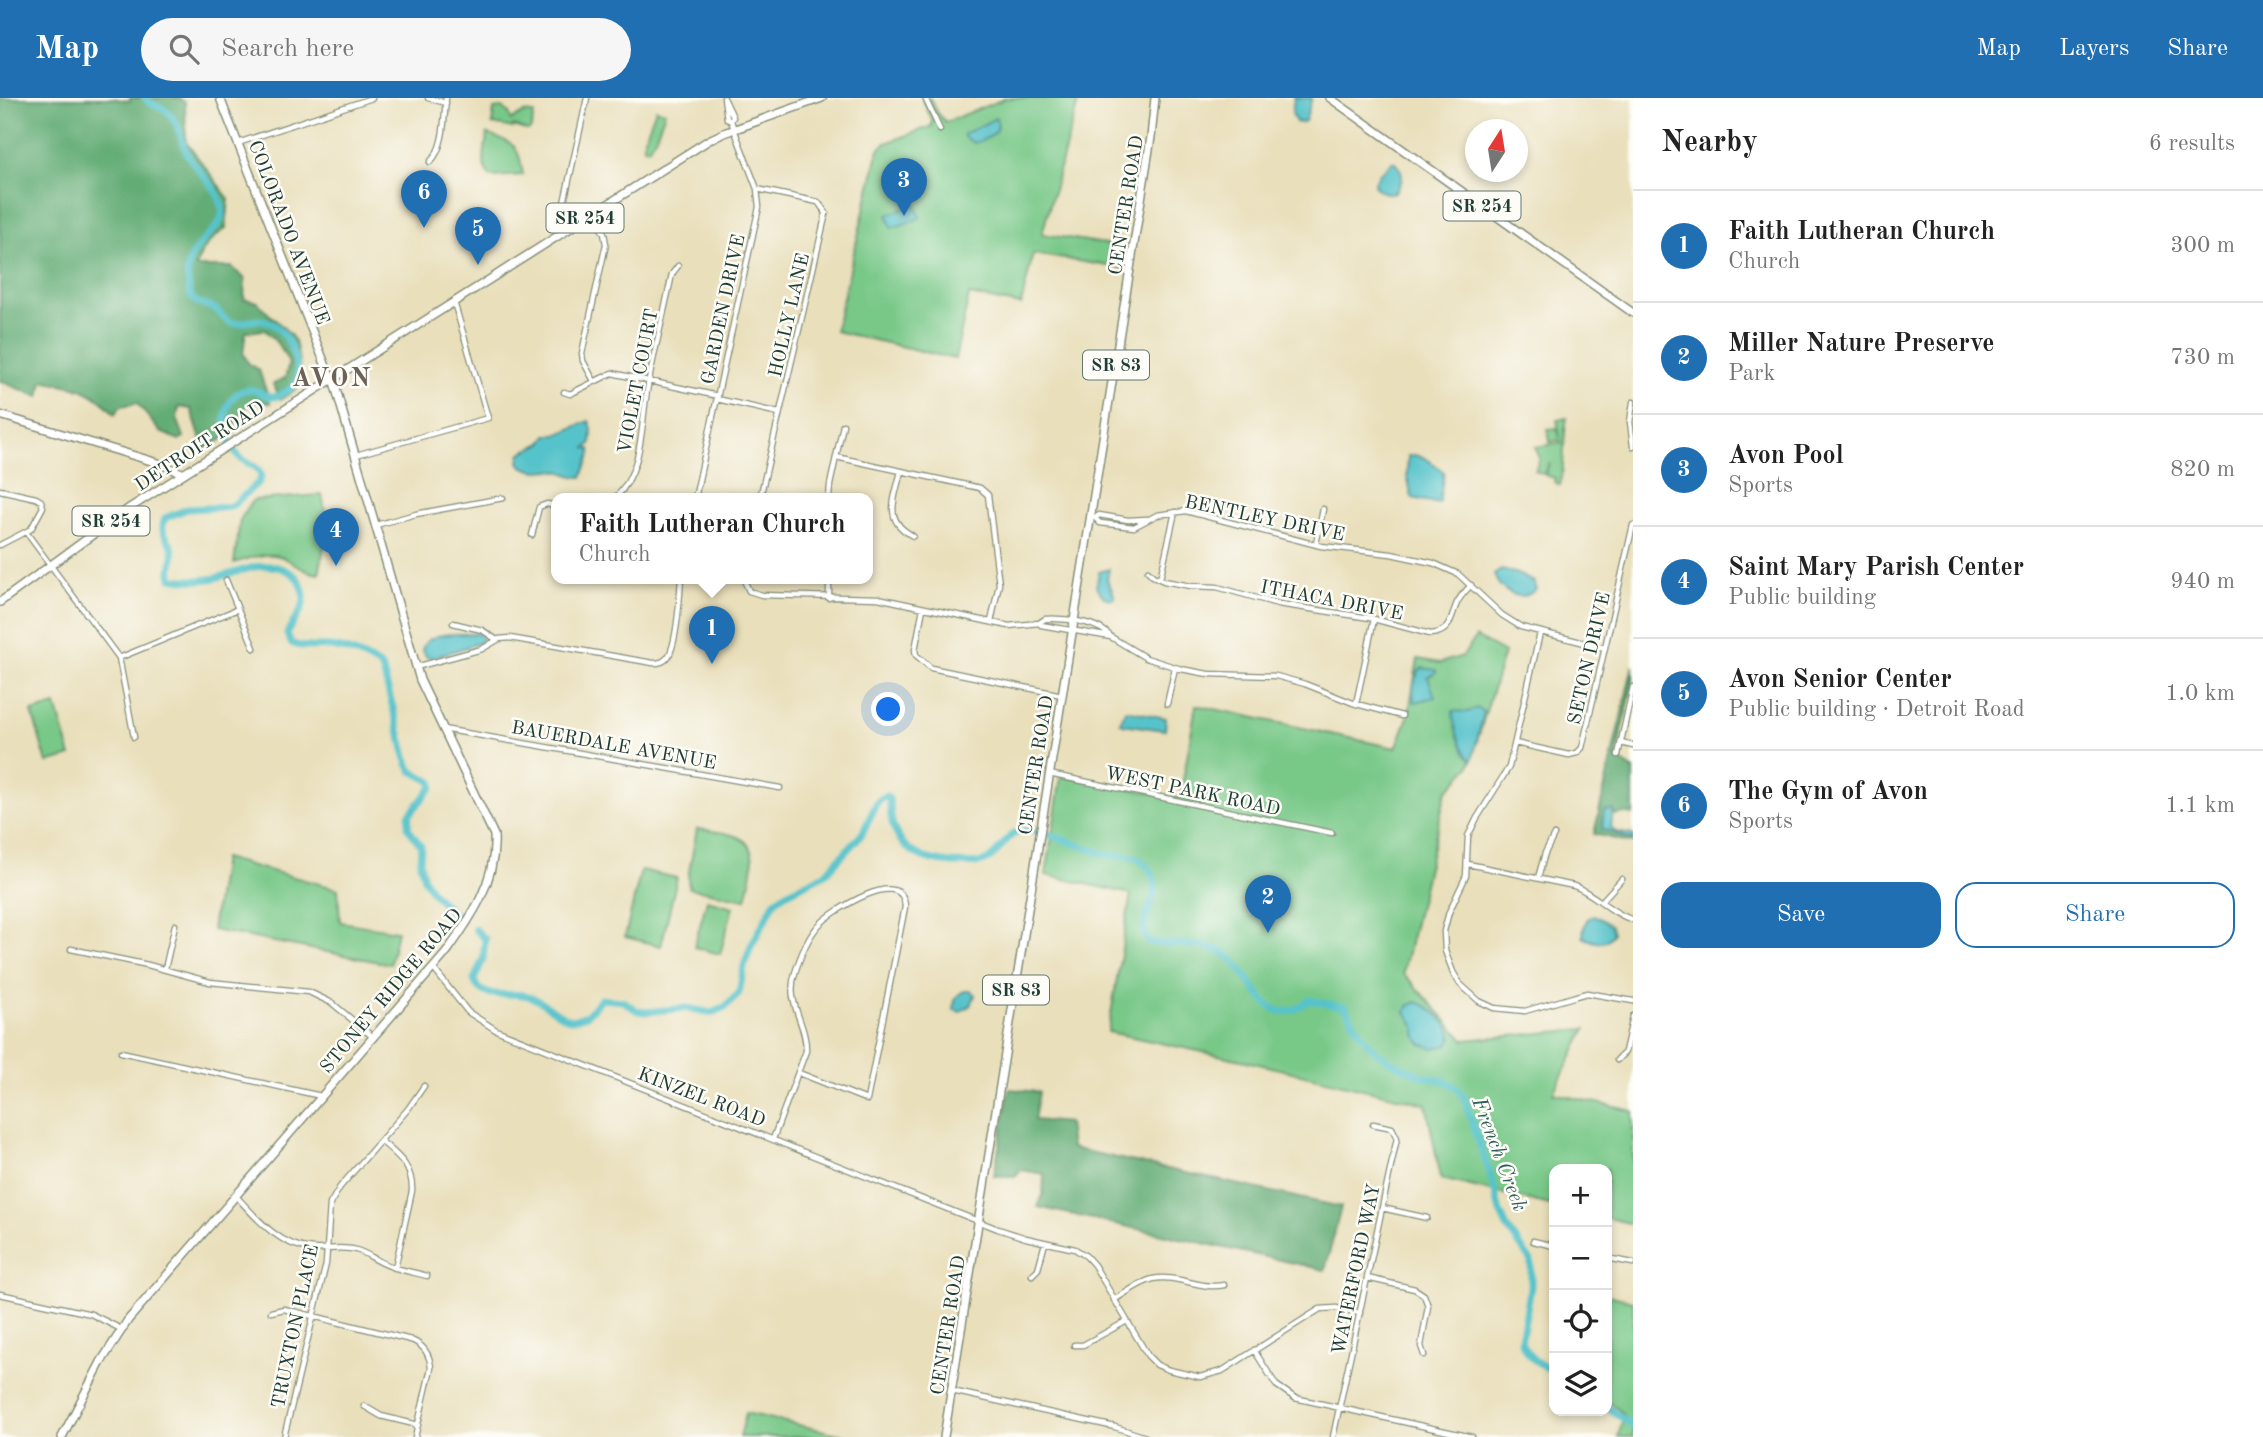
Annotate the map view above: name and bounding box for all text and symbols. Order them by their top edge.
search box [141,18,631,81]
icon: search [165,30,203,68]
text: Map [35,33,99,66]
text: Search here [221,36,354,62]
text: Map [1977,37,2021,61]
text: Layers [2059,37,2129,61]
text: Share [2167,37,2228,61]
north arrow [1465,119,1528,182]
text: Nearby [1661,128,1758,158]
text: 6 results [2149,132,2235,155]
street label: CENTER ROAD [1107,134,1148,277]
street label: COLORADO AVENUE [244,138,332,327]
pin: 3 [881,158,927,216]
pin: 6 [401,170,447,228]
road number: SR 254 [1444,192,1520,220]
road number: SR 254 [546,204,624,232]
pin: 5 [455,207,501,265]
text: Faith Lutheran Church [1728,219,1995,245]
street label: GARDEN DRIVE [699,233,750,386]
text: 1 [1677,234,1691,257]
text: 300 m [2170,234,2235,257]
text: Church [1728,250,1800,273]
street label: HOLLY LANE [767,252,814,379]
street label: VIOLET COURT [616,307,663,456]
text: Miller Nature Preserve [1728,331,1995,357]
text: 2 [1677,346,1691,369]
text: 730 m [2170,346,2235,369]
road number: SR 83 [1083,351,1149,380]
text: Park [1728,362,1775,385]
district label: AVON [292,366,372,392]
street label: DETROIT ROAD [132,398,268,496]
text: Avon Pool [1728,443,1844,469]
text: 3 [1677,458,1691,481]
text: 820 m [2170,458,2235,481]
text: Sports [1728,474,1793,497]
popup [551,493,873,584]
street label: BENTLEY DRIVE [1183,493,1346,546]
road number: SR 254 [72,506,150,536]
pin: 4 [313,508,359,566]
text: Faith Lutheran Church [578,512,846,538]
text: Church [578,543,651,566]
text: Saint Mary Parish Center [1728,555,2024,581]
text: 4 [1677,570,1691,593]
text: 940 m [2170,570,2235,593]
street label: ITHACA DRIVE [1259,578,1404,625]
text: Public building [1728,586,1876,609]
street label: SETON DRIVE [1566,590,1615,727]
pin: 1 [689,606,735,664]
text: Avon Senior Center [1728,667,1952,693]
text: 5 [1677,682,1691,705]
text: 1.0 km [2165,682,2235,705]
your location [871,692,905,726]
street label: CENTER ROAD [1017,694,1058,837]
text: Public building · Detroit Road [1728,698,2025,721]
street label: BAUERDALE AVENUE [510,719,718,774]
street label: WEST PARK ROAD [1103,765,1282,820]
text: The Gym of Avon [1728,779,1928,805]
text: 6 [1677,794,1691,817]
text: 1.1 km [2165,794,2235,817]
text: Sports [1728,810,1793,833]
pin: 2 [1245,875,1291,933]
button: Save [1661,882,1941,948]
button: Share [1955,882,2235,948]
street label: STONEY RIDGE ROAD [318,906,466,1078]
road number: SR 83 [983,976,1049,1004]
street label: KINZEL ROAD [635,1065,768,1131]
water label: French Creek [1467,1094,1530,1214]
map controls [1549,1164,1612,1416]
button: + [1549,1164,1612,1227]
street label: WATERFORD WAY [1330,1182,1385,1357]
button: − [1549,1227,1612,1290]
street label: TRUXTON PLACE [270,1243,323,1410]
street label: CENTER ROAD [929,1254,970,1397]
button: locate [1549,1290,1612,1353]
button: layers [1549,1353,1612,1416]

